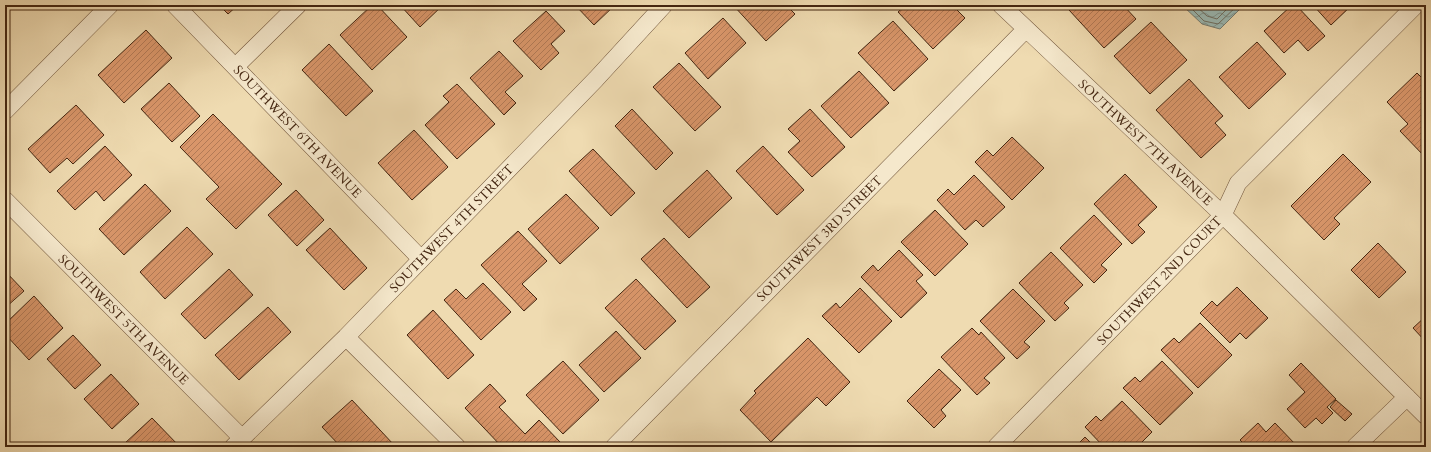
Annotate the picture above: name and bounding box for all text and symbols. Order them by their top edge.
street label: SOUTHWEST 6TH AVENUE [229,61,366,202]
street label: SOUTHWEST 7TH AVENUE [1074,76,1216,210]
street label: SOUTHWEST 4TH STREET [386,160,518,297]
street label: SOUTHWEST 3RD STREET [753,172,887,306]
street label: SOUTHWEST 2ND COURT [1093,212,1227,349]
street label: SOUTHWEST 5TH AVENUE [54,250,193,389]

